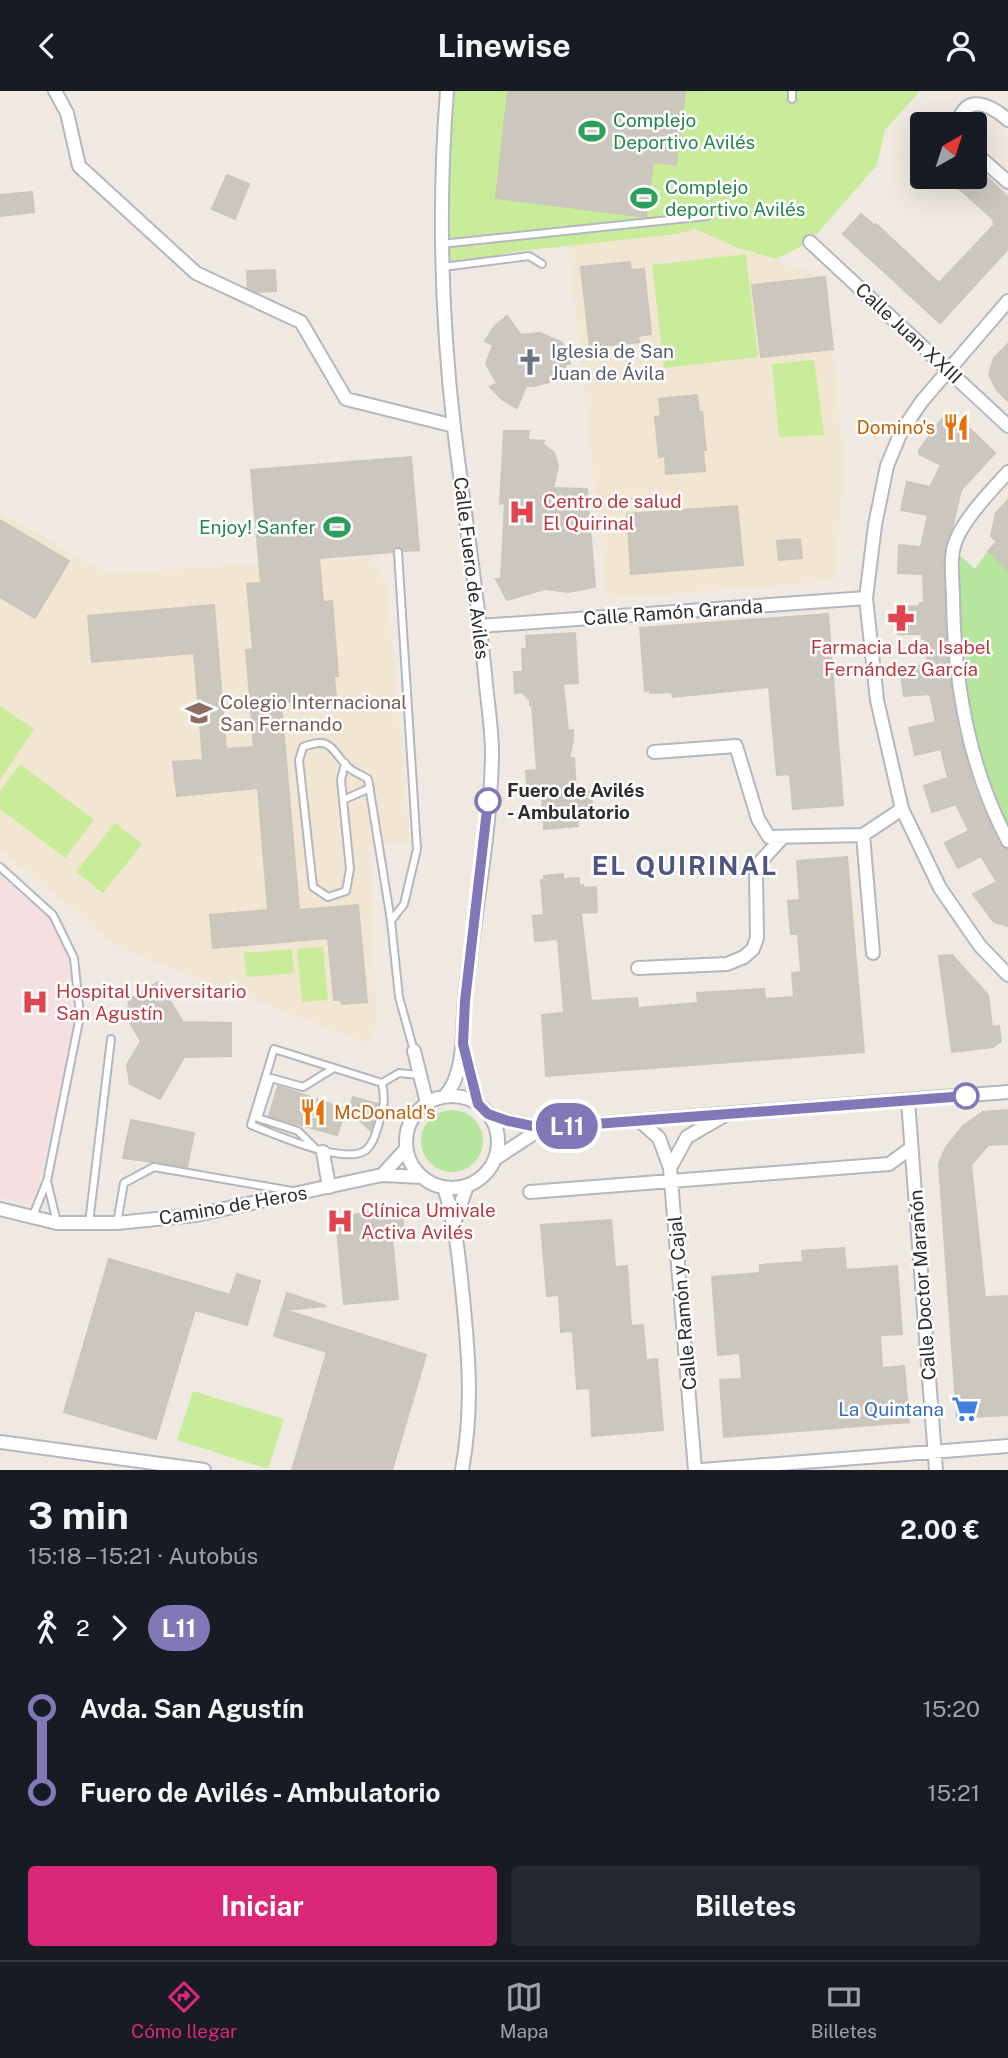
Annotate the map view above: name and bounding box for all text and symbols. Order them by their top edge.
icon: back [28,27,66,65]
text: Linewise [437,27,571,64]
icon: person [942,27,980,65]
place label: Complejo Deportivo Avilés [613,109,755,153]
north arrow [910,112,987,189]
map controls [910,112,987,189]
sports icon: Complejo Deportivo Avilés [577,116,607,146]
place label: Complejo deportivo Avilés [665,176,805,220]
sports icon: Complejo deportivo Avilés [629,183,659,213]
street label: Calle Juan XXIII [851,278,967,388]
place label: Iglesia de San Juan de Ávila [551,340,674,384]
church icon: Iglesia de San Juan de Ávila [515,347,545,377]
restaurant icon: Domino's [941,412,971,442]
place label: Domino's [857,416,935,438]
street label: Calle Fuero de Avilés [450,476,494,660]
place label: Centro de salud El Quirinal [543,490,682,534]
hospital icon: Centro de salud El Quirinal [507,497,537,527]
sports icon: Enjoy! Sanfer [322,512,352,542]
place label: Enjoy! Sanfer [199,516,316,538]
street label: Calle Ramón Granda [583,595,763,629]
pharmacy icon: Farmacia Lda. Isabel Fernández García [886,603,916,633]
place label: Farmacia Lda. Isabel Fernández García [811,636,991,680]
place label: Colegio Internacional San Fernando [220,691,407,735]
school or university icon: Colegio Internacional San Fernando [184,698,214,728]
place label: Fuero de Avilés - Ambulatorio [507,779,644,823]
marker: Fuero de Avilés - Ambulatorio [475,788,501,814]
district label: EL QUIRINAL [592,850,778,881]
place label: Hospital Universitario San Agustín [56,980,246,1024]
hospital icon: Hospital Universitario San Agustín [20,987,50,1017]
unlabelled marker [953,1083,979,1109]
restaurant icon: McDonald's [298,1097,328,1127]
place label: McDonald's [334,1101,436,1123]
line badge: L11 [527,1103,607,1149]
text: L11 [550,1112,584,1140]
street label: Camino de Heros [157,1181,309,1229]
street label: Calle Doctor Marañón [904,1189,940,1381]
place label: Clínica Umivale Activa Avilés [361,1199,496,1243]
hospital icon: Clínica Umivale Activa Avilés [325,1206,355,1236]
street label: Calle Ramón y Cajal [663,1215,701,1391]
supermarket icon: La Quintana [950,1394,980,1424]
place label: La Quintana [838,1398,944,1420]
text: 3 min [28,1493,129,1538]
text: 2.00 € [900,1514,980,1545]
text: 15:18 – 15:21 · Autobús [28,1542,258,1569]
icon: walk [28,1609,66,1647]
icon: forward [100,1609,138,1647]
text: 2 [76,1614,90,1641]
text: L11 [162,1614,196,1642]
text: Avda. San Agustín [80,1693,304,1724]
text: 15:20 [922,1695,980,1722]
text: Fuero de Avilés - Ambulatorio [80,1777,441,1808]
text: 15:21 [927,1779,980,1806]
button: Iniciar [28,1866,497,1946]
button: Billetes [511,1866,980,1946]
tab: Cómo llegar [131,1978,237,2042]
tab: Mapa [500,1978,549,2042]
tab: Billetes [811,1978,877,2042]

